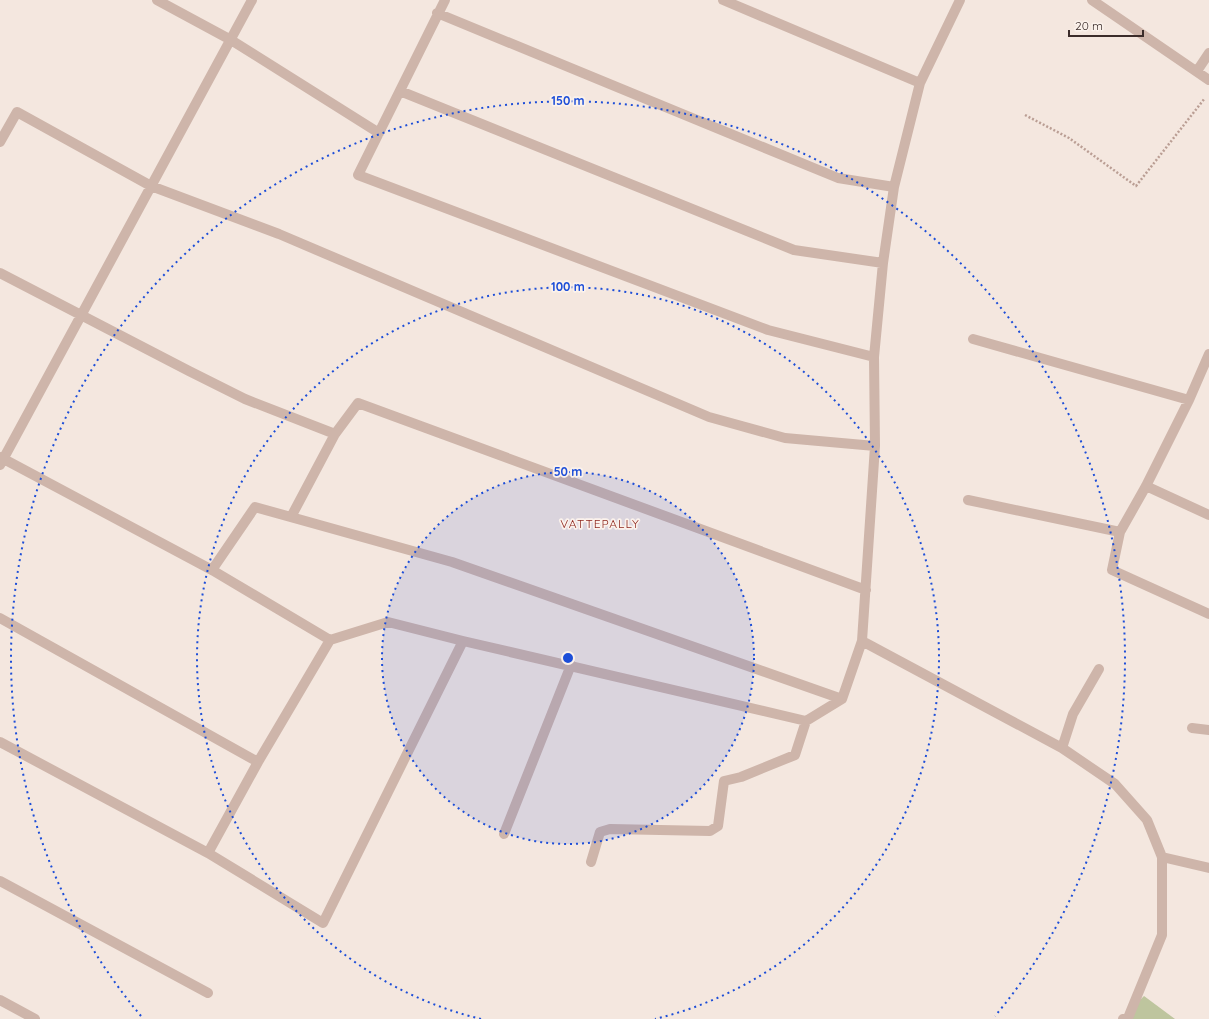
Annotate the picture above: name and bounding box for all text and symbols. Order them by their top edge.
scale bar [1069,12,1143,38]
text: 20 m [1075,18,1103,33]
text: 150 m [551,93,585,108]
text: 100 m [551,279,585,294]
text: 50 m [554,464,582,479]
district label: VATTEPALLY [560,516,640,531]
centre of rings [561,651,575,665]

